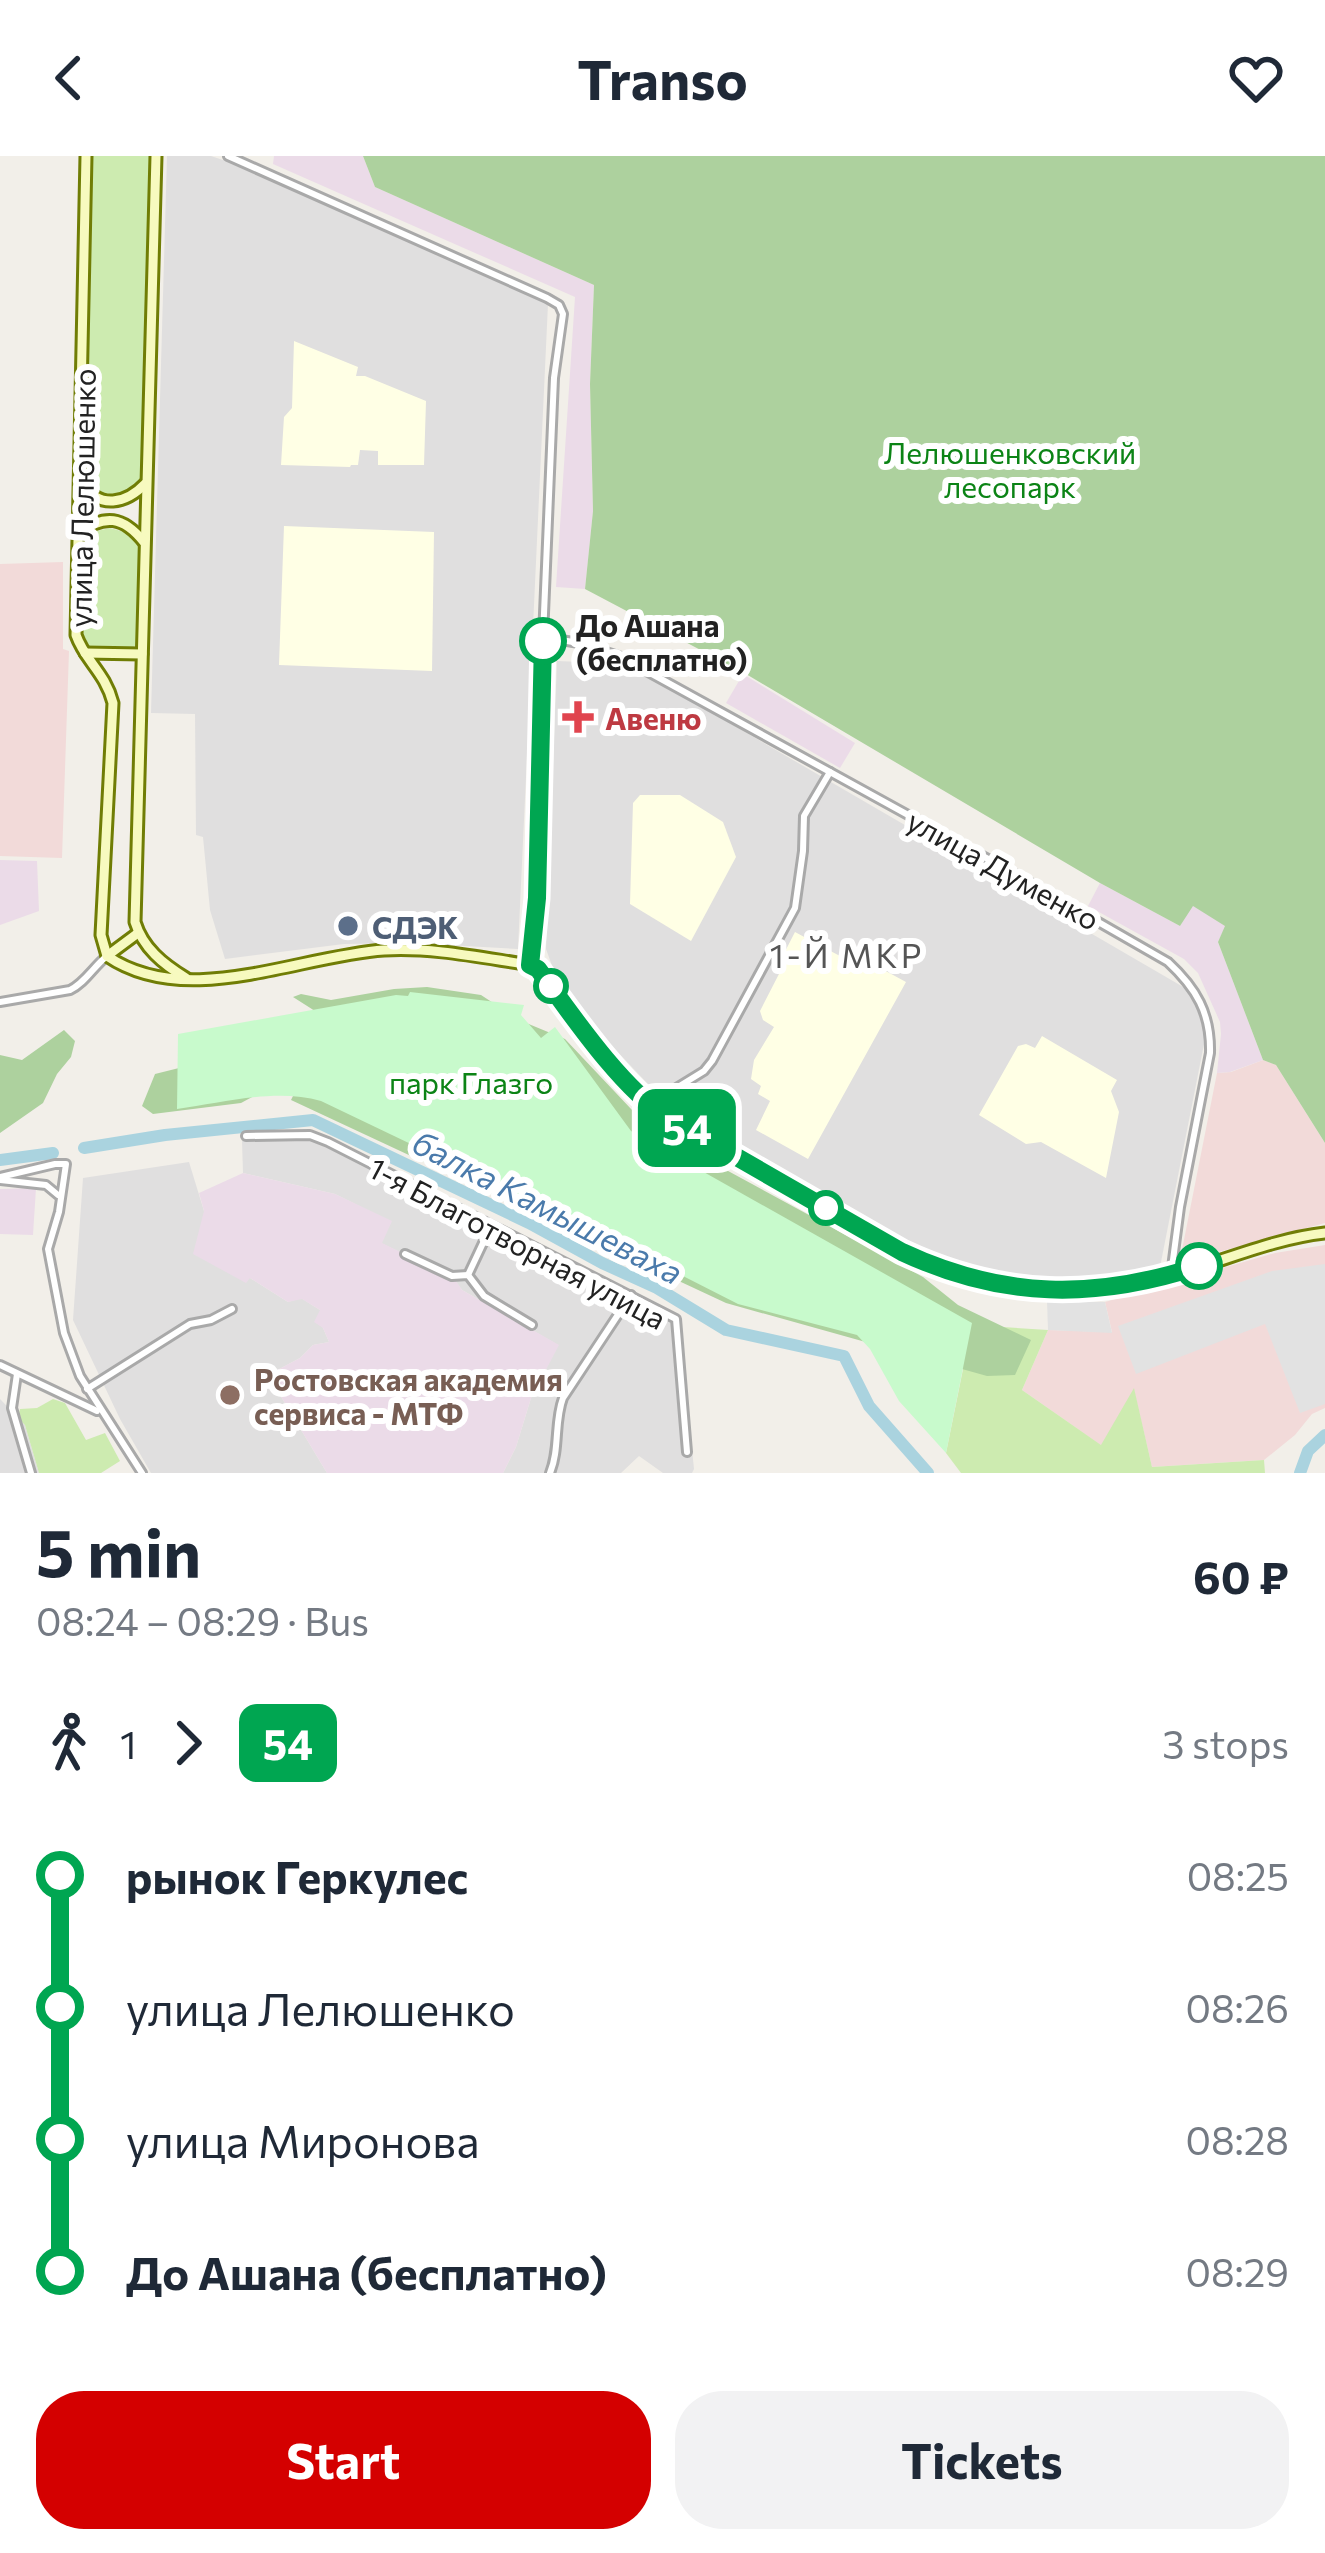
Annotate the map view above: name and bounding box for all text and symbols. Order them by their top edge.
icon: back [36,45,102,111]
text: Transo [577,45,748,111]
icon: heart [1223,45,1289,111]
street label: улица Лелюшенко [60,368,102,628]
park label: Лелюшенковский лесопарк [884,433,1136,504]
place label: До Ашана (бесплатно) [576,606,748,677]
marker: До Ашана (бесплатно) [521,619,565,663]
place label: Авеню [605,699,701,736]
marker: Авеню [562,701,594,733]
street label: улица Думенко [901,801,1107,937]
place label: СДЭК [372,908,458,945]
marker: СДЭК [335,913,361,939]
district label: 1-Й МКР [770,934,924,975]
unlabelled marker [535,970,567,1002]
park label: парк Глазго [389,1063,553,1100]
line badge: 54 [633,1089,741,1167]
text: 54 [662,1102,712,1154]
water label: балка Камышеваха [406,1120,690,1292]
street label: 1-я Благотворная улица [363,1148,673,1336]
unlabelled marker [810,1192,842,1224]
unlabelled marker [1177,1244,1221,1288]
place label: Ростовская академия сервиса - МТФ [254,1360,563,1431]
marker: Ростовская академия сервиса - МТФ [217,1382,243,1408]
text: 5 min [36,1510,201,1591]
text: 60 ₽ [1193,1548,1289,1603]
text: 08:24 – 08:29 · Bus [36,1596,369,1644]
icon: walk [36,1710,102,1776]
icon: forward [155,1710,221,1776]
text: 54 [263,1717,313,1769]
text: 1 [120,1719,137,1767]
text: 3 stops [1162,1719,1289,1767]
text: рынок Геркулес [126,1848,468,1903]
text: 08:25 [1187,1851,1289,1899]
text: улица Лелюшенко [126,1980,515,2035]
text: 08:26 [1185,1983,1289,2031]
text: улица Миронова [126,2112,480,2167]
text: 08:28 [1185,2115,1289,2163]
text: До Ашана (бесплатно) [126,2244,607,2299]
text: 08:29 [1185,2247,1289,2295]
button: Start [36,2391,651,2529]
button: Tickets [675,2391,1289,2529]

